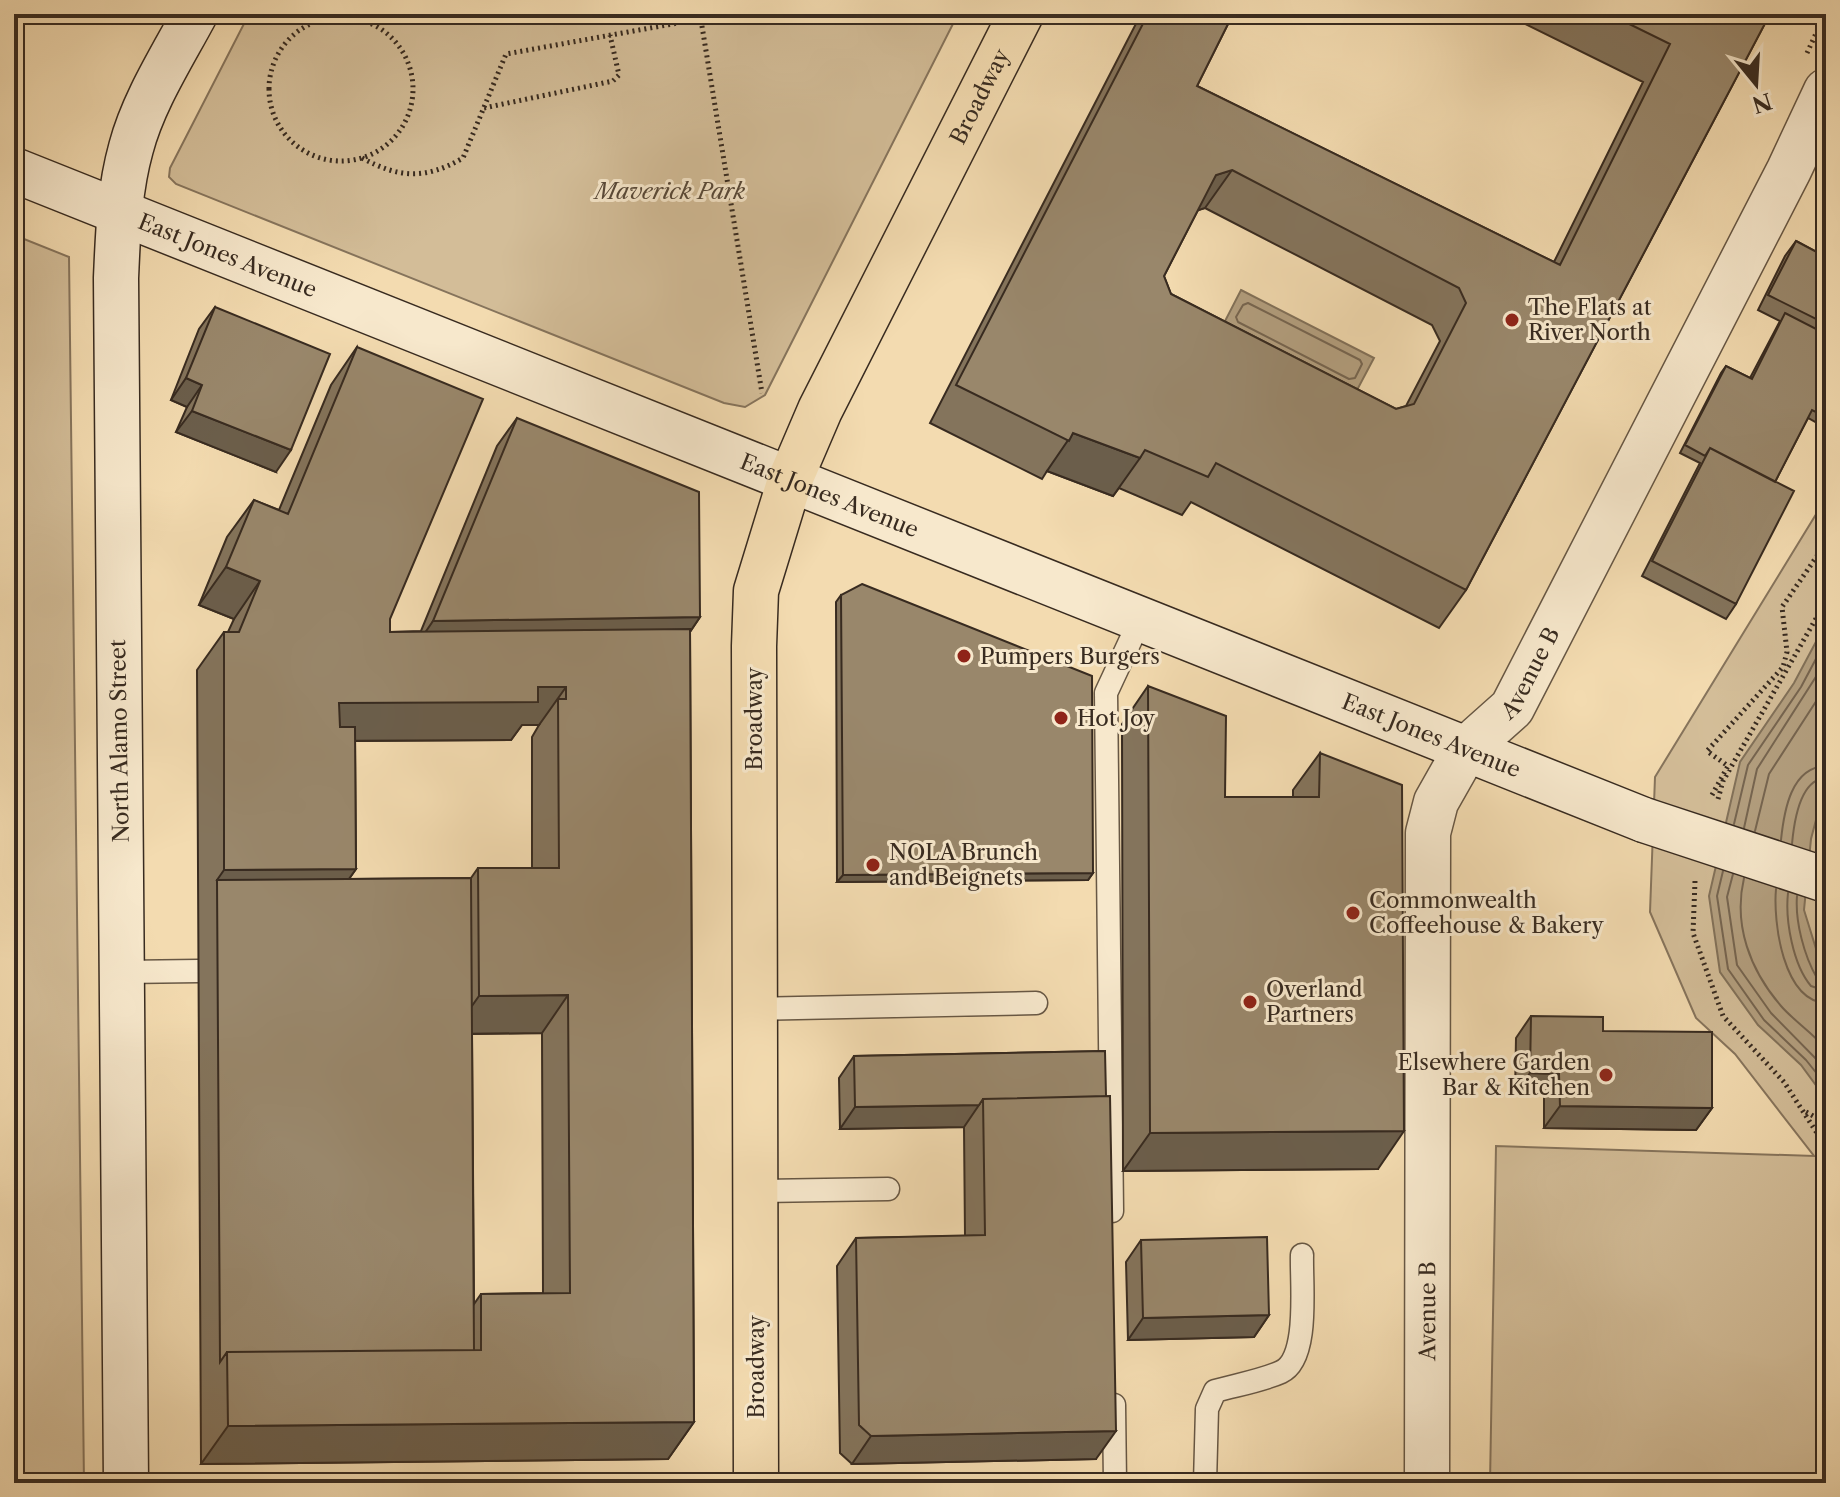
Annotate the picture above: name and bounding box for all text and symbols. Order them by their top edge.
street label: Broadway [944,44,1015,149]
north arrow [1716,44,1796,124]
text: N [1749,87,1775,118]
park label: Maverick Park [592,178,746,205]
street label: East Jones Avenue [134,208,321,303]
place label: The Flats at River North [1528,294,1652,346]
marker: The Flats at River North [1503,311,1521,329]
street label: East Jones Avenue [736,448,923,543]
street label: Avenue B [1495,623,1565,726]
street label: North Alamo Street [104,639,135,843]
place label: Pumpers Burgers [980,643,1160,670]
marker: Pumpers Burgers [955,647,973,665]
street label: Broadway [741,667,768,771]
street label: East Jones Avenue [1338,688,1524,783]
place label: Hot Joy [1077,705,1156,732]
marker: Hot Joy [1052,709,1070,727]
place label: NOLA Brunch and Beignets [889,839,1038,891]
marker: NOLA Brunch and Beignets [864,856,882,874]
place label: Commonwealth Coffeehouse & Bakery [1369,887,1604,939]
marker: Commonwealth Coffeehouse & Bakery [1344,904,1362,922]
place label: Overland Partners [1266,976,1362,1028]
marker: Overland Partners [1241,993,1259,1011]
place label: Elsewhere Garden Bar & Kitchen [1398,1049,1590,1101]
marker: Elsewhere Garden Bar & Kitchen [1597,1066,1615,1084]
street label: Avenue B [1414,1261,1441,1362]
street label: Broadway [743,1315,770,1419]

